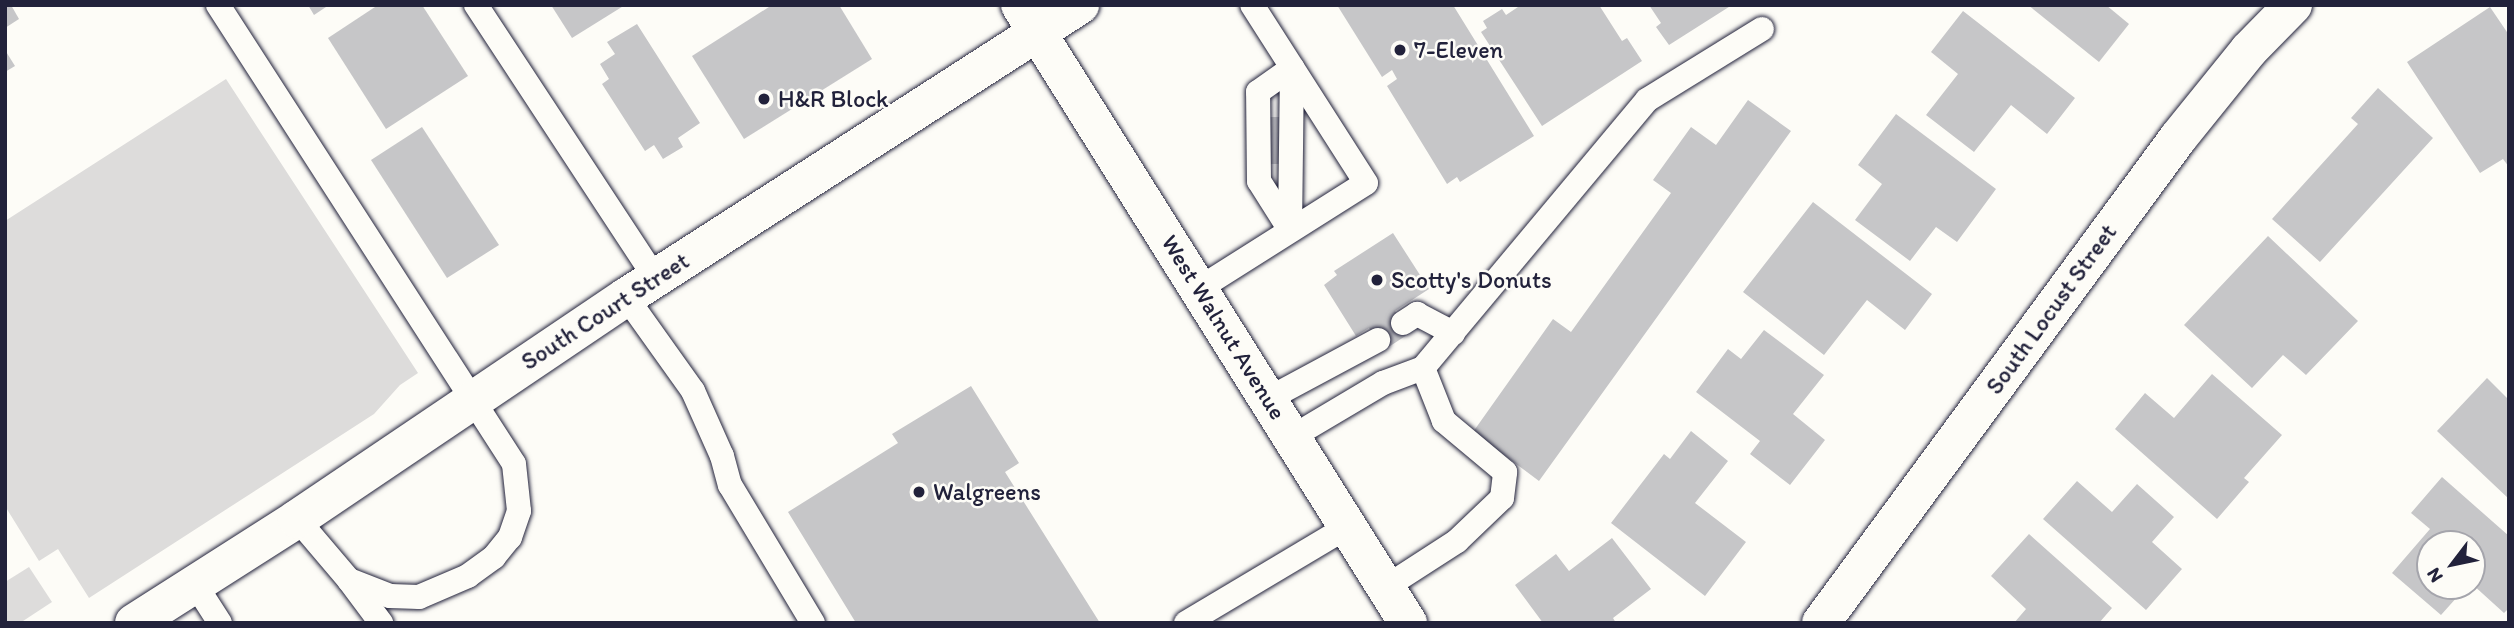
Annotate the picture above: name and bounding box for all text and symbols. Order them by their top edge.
place label: 7-Eleven [1414,36,1503,64]
marker: 7-Eleven [1392,42,1408,58]
place label: H&R Block [778,85,888,113]
marker: H&R Block [756,91,772,107]
street label: South Locust Street [1980,218,2122,400]
street label: West Walnut Avenue [1156,230,1292,424]
street label: South Court Street [516,246,694,376]
place label: Scotty's Donuts [1391,266,1552,294]
marker: Scotty's Donuts [1369,272,1385,288]
place label: Walgreens [933,478,1041,506]
marker: Walgreens [911,484,927,500]
north arrow [2416,530,2486,600]
text: N [2421,564,2448,587]

